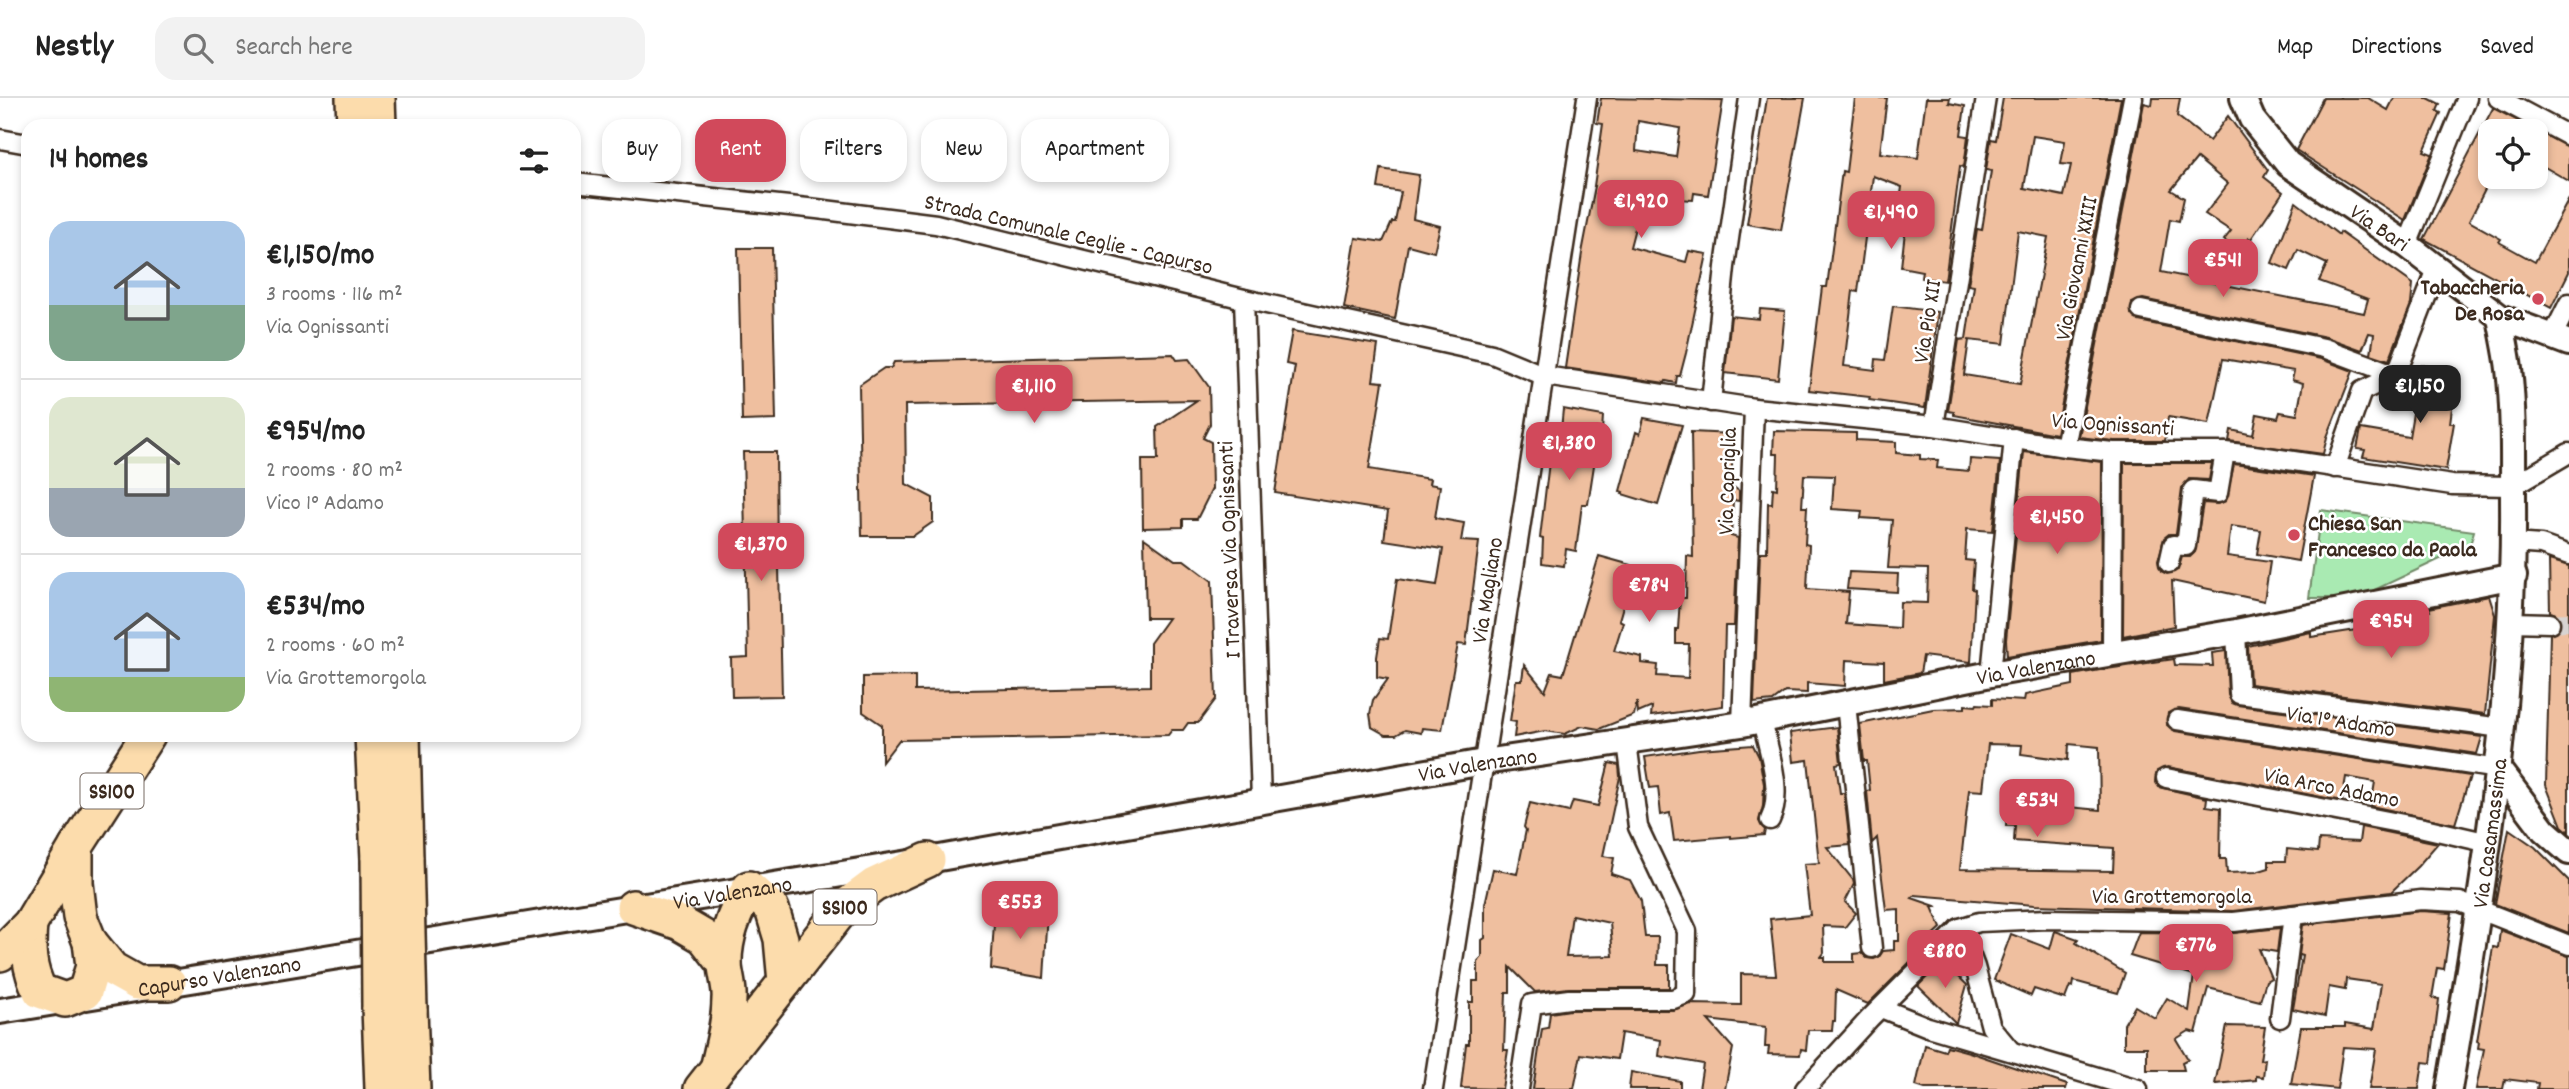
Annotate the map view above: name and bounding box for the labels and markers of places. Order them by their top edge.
pin: €1,920 [1584,180,1698,240]
pin: €1,490 [1834,192,1948,251]
pin: €541 [2182,240,2264,299]
place label: Tabaccheria De Rosa [2421,273,2525,332]
marker: Tabaccheria De Rosa [2530,291,2546,307]
pin: €1,110 [977,366,1091,425]
pin: €1,150 [2363,366,2477,425]
pin: €1,380 [1512,422,1626,482]
pin: €1,450 [2000,496,2114,556]
place label: Chiesa San Francesco da Paola [2308,509,2478,568]
pin: €1,370 [704,524,818,583]
marker: Chiesa San Francesco da Paola [2286,527,2302,543]
pin: €784 [1608,564,1690,624]
pin: €954 [2350,601,2432,660]
pin: €534 [1996,780,2078,839]
pin: €553 [979,882,1061,941]
pin: €776 [2155,924,2237,984]
pin: €880 [1904,930,1986,990]

